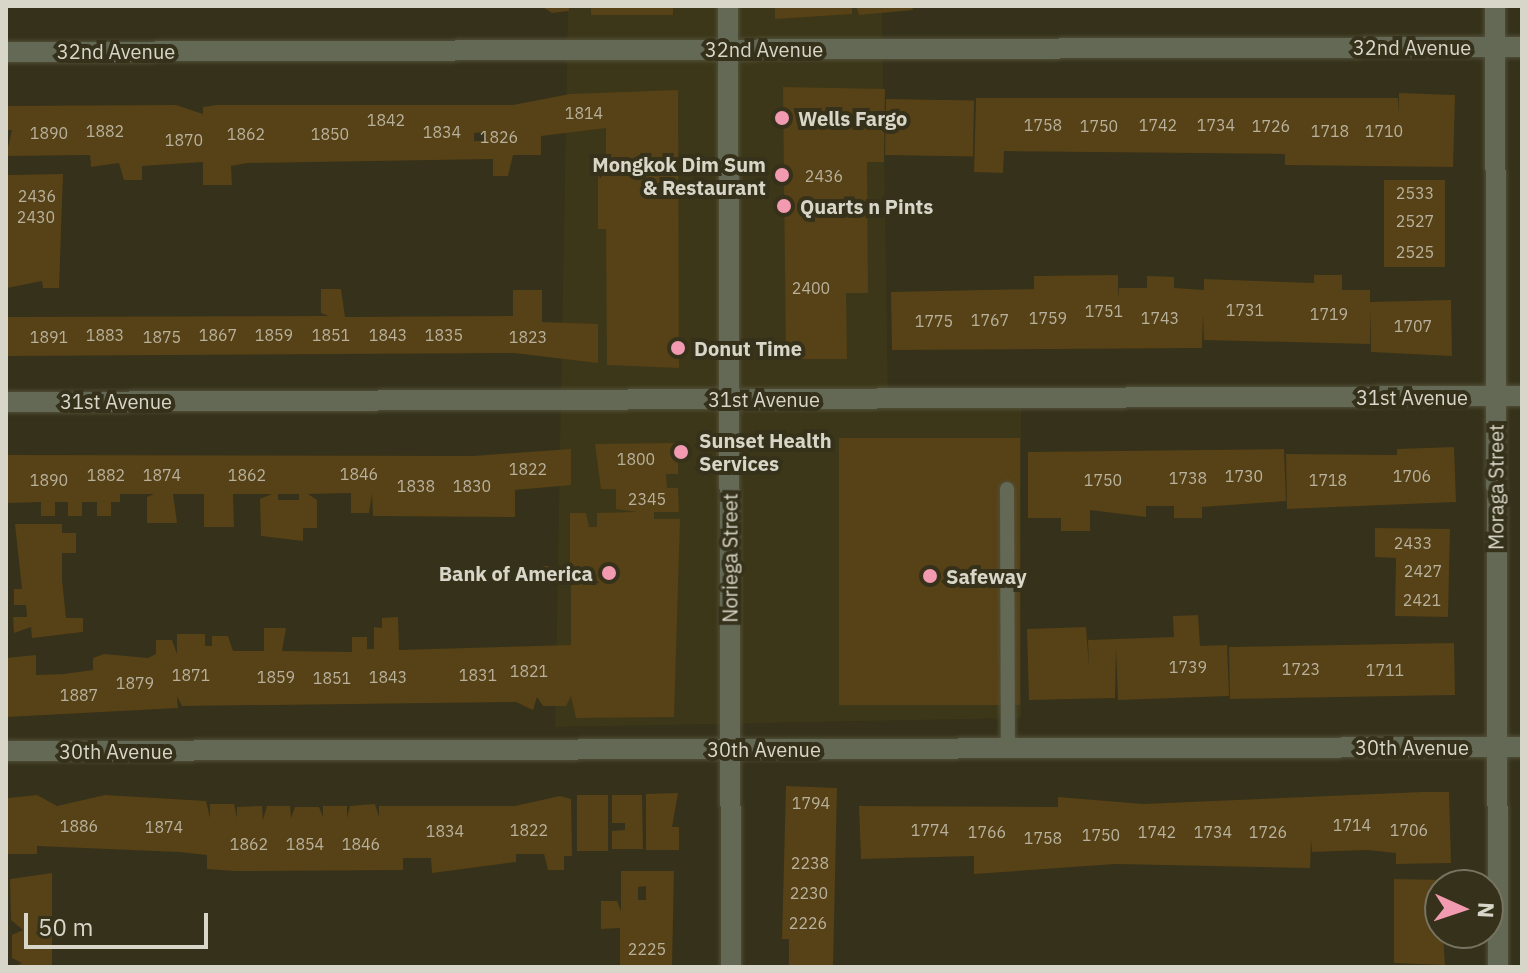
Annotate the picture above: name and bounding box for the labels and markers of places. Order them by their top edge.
place label: Wells Fargo [798,106,907,130]
marker: Wells Fargo [773,109,791,127]
place label: Mongkok Dim Sum & Restaurant [592,152,766,199]
marker: Mongkok Dim Sum & Restaurant [773,166,791,184]
place label: Quarts n Pints [800,194,933,218]
marker: Quarts n Pints [775,197,793,215]
place label: Donut Time [694,336,802,360]
marker: Donut Time [669,339,687,357]
place label: Sunset Health Services [699,428,832,475]
marker: Sunset Health Services [670,441,692,463]
place label: Bank of America [439,561,593,585]
marker: Bank of America [600,564,618,582]
place label: Safeway [946,564,1027,588]
marker: Safeway [921,567,939,585]

